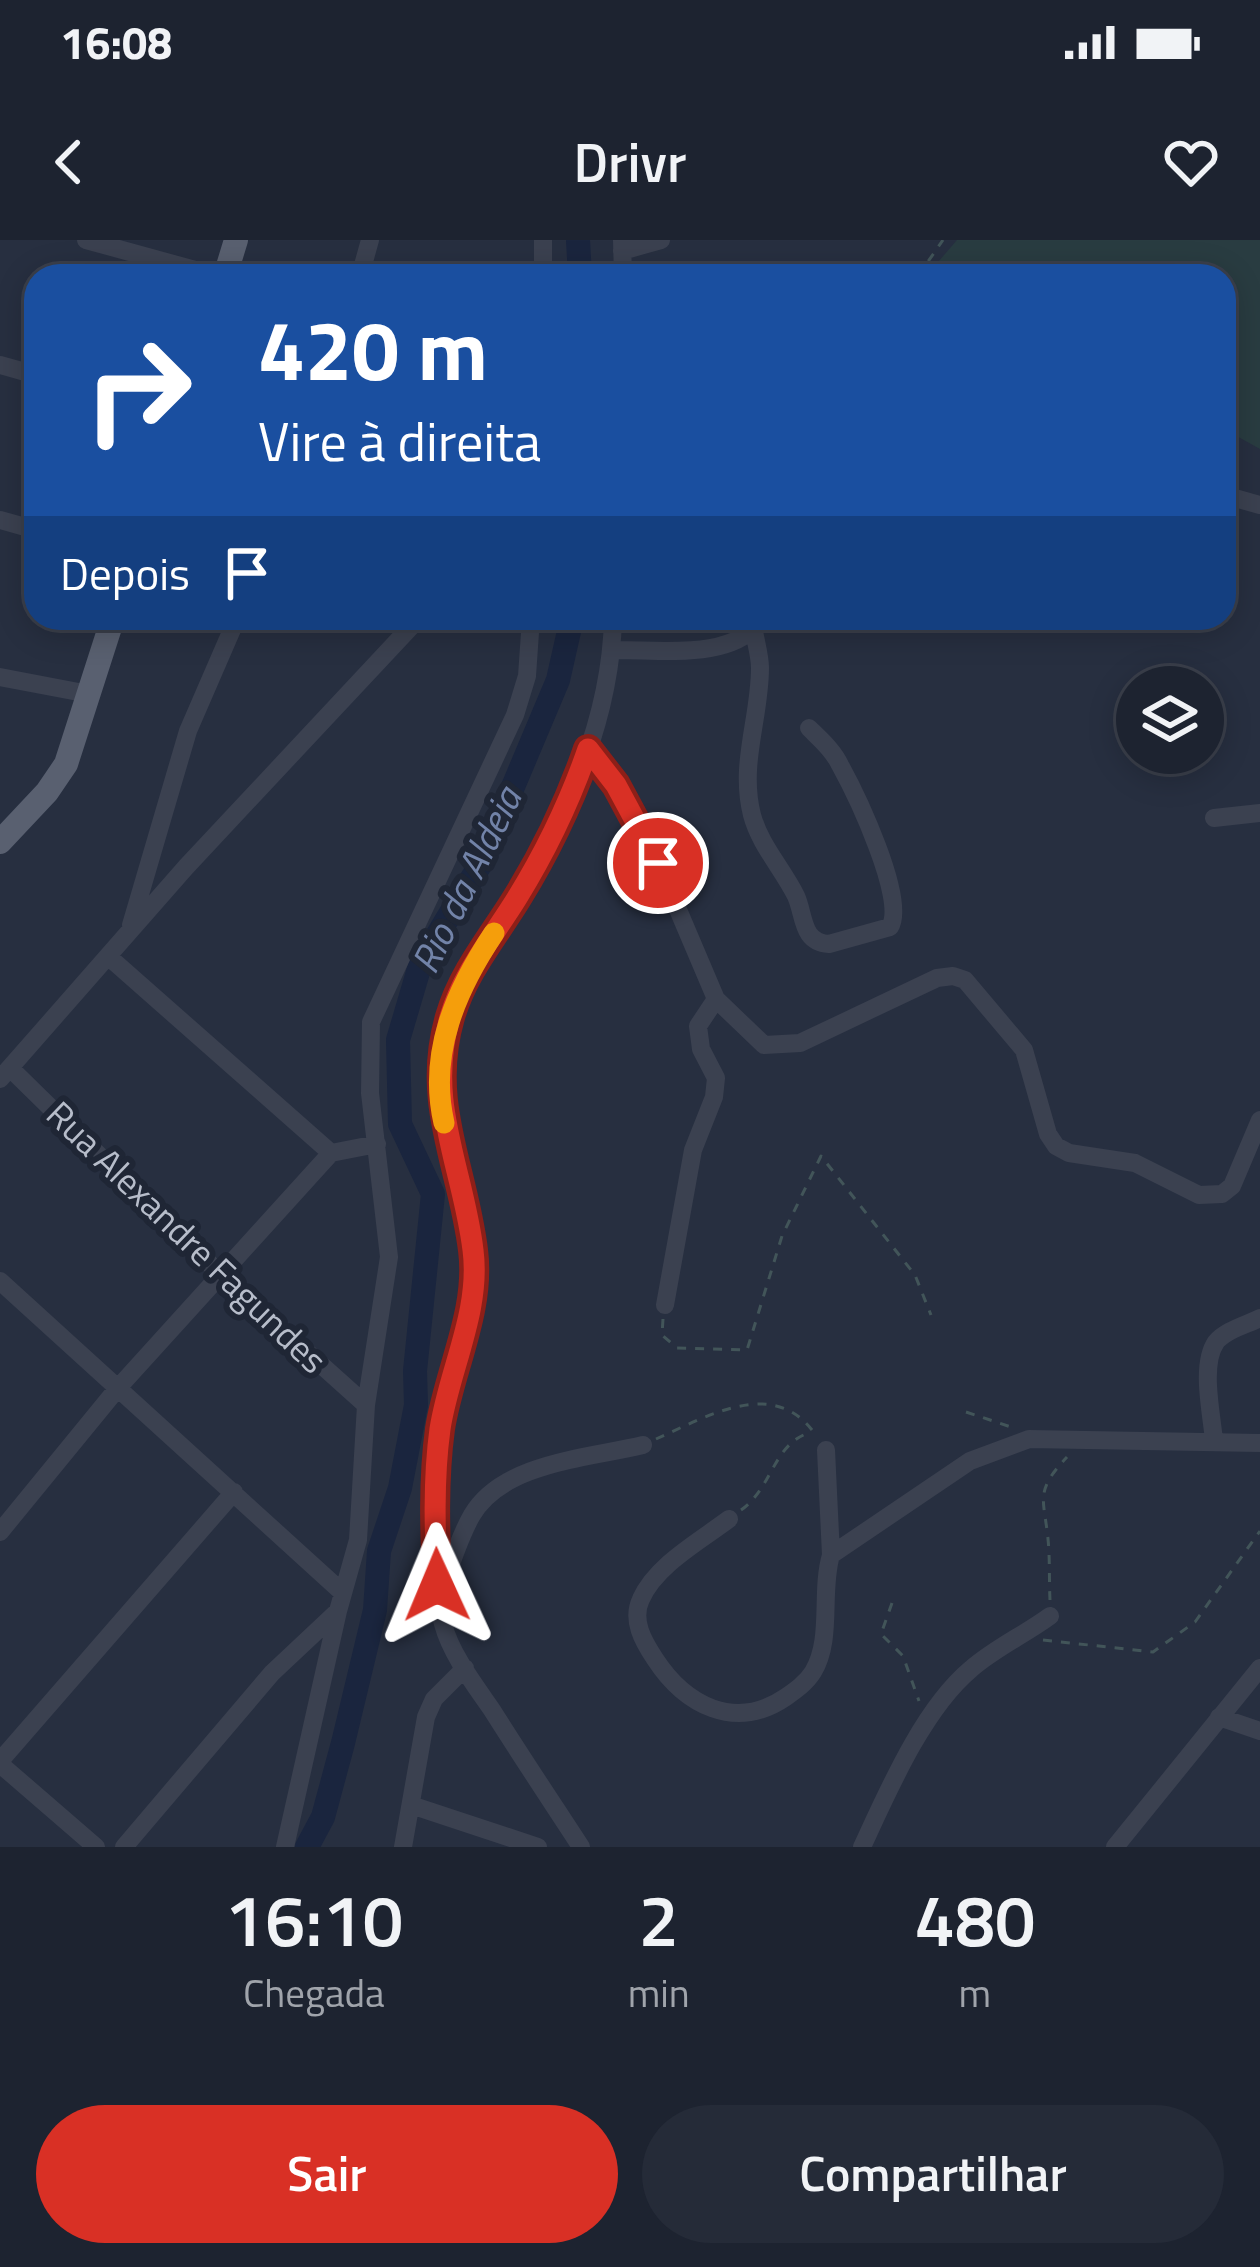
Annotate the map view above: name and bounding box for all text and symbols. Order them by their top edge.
text: 16:08 [60,8,172,76]
text: Drivr [573,121,687,203]
icon: back [36,129,102,195]
icon: heart [1158,129,1224,195]
text: 420 m [258,285,488,413]
icon: right [60,312,216,468]
text: Vire à direita [258,400,541,482]
text: Depois [60,539,190,607]
icon: arrive [214,540,280,606]
map controls [1116,666,1224,774]
button: layers [1116,666,1224,774]
water label: Rio da Aldeia [395,774,537,983]
pin [607,812,709,914]
icon: arrive [625,830,691,896]
street label: Rua Alexandre Fagundes [34,1088,340,1386]
position arrow [374,1522,500,1648]
text: 16:10 [225,1864,403,1974]
text: 2 [639,1864,679,1974]
text: 480 [914,1864,1035,1974]
text: Chegada [243,1963,385,2022]
text: min [628,1963,690,2022]
text: m [959,1963,991,2022]
button: Sair [36,2105,618,2243]
button: Compartilhar [642,2105,1224,2243]

